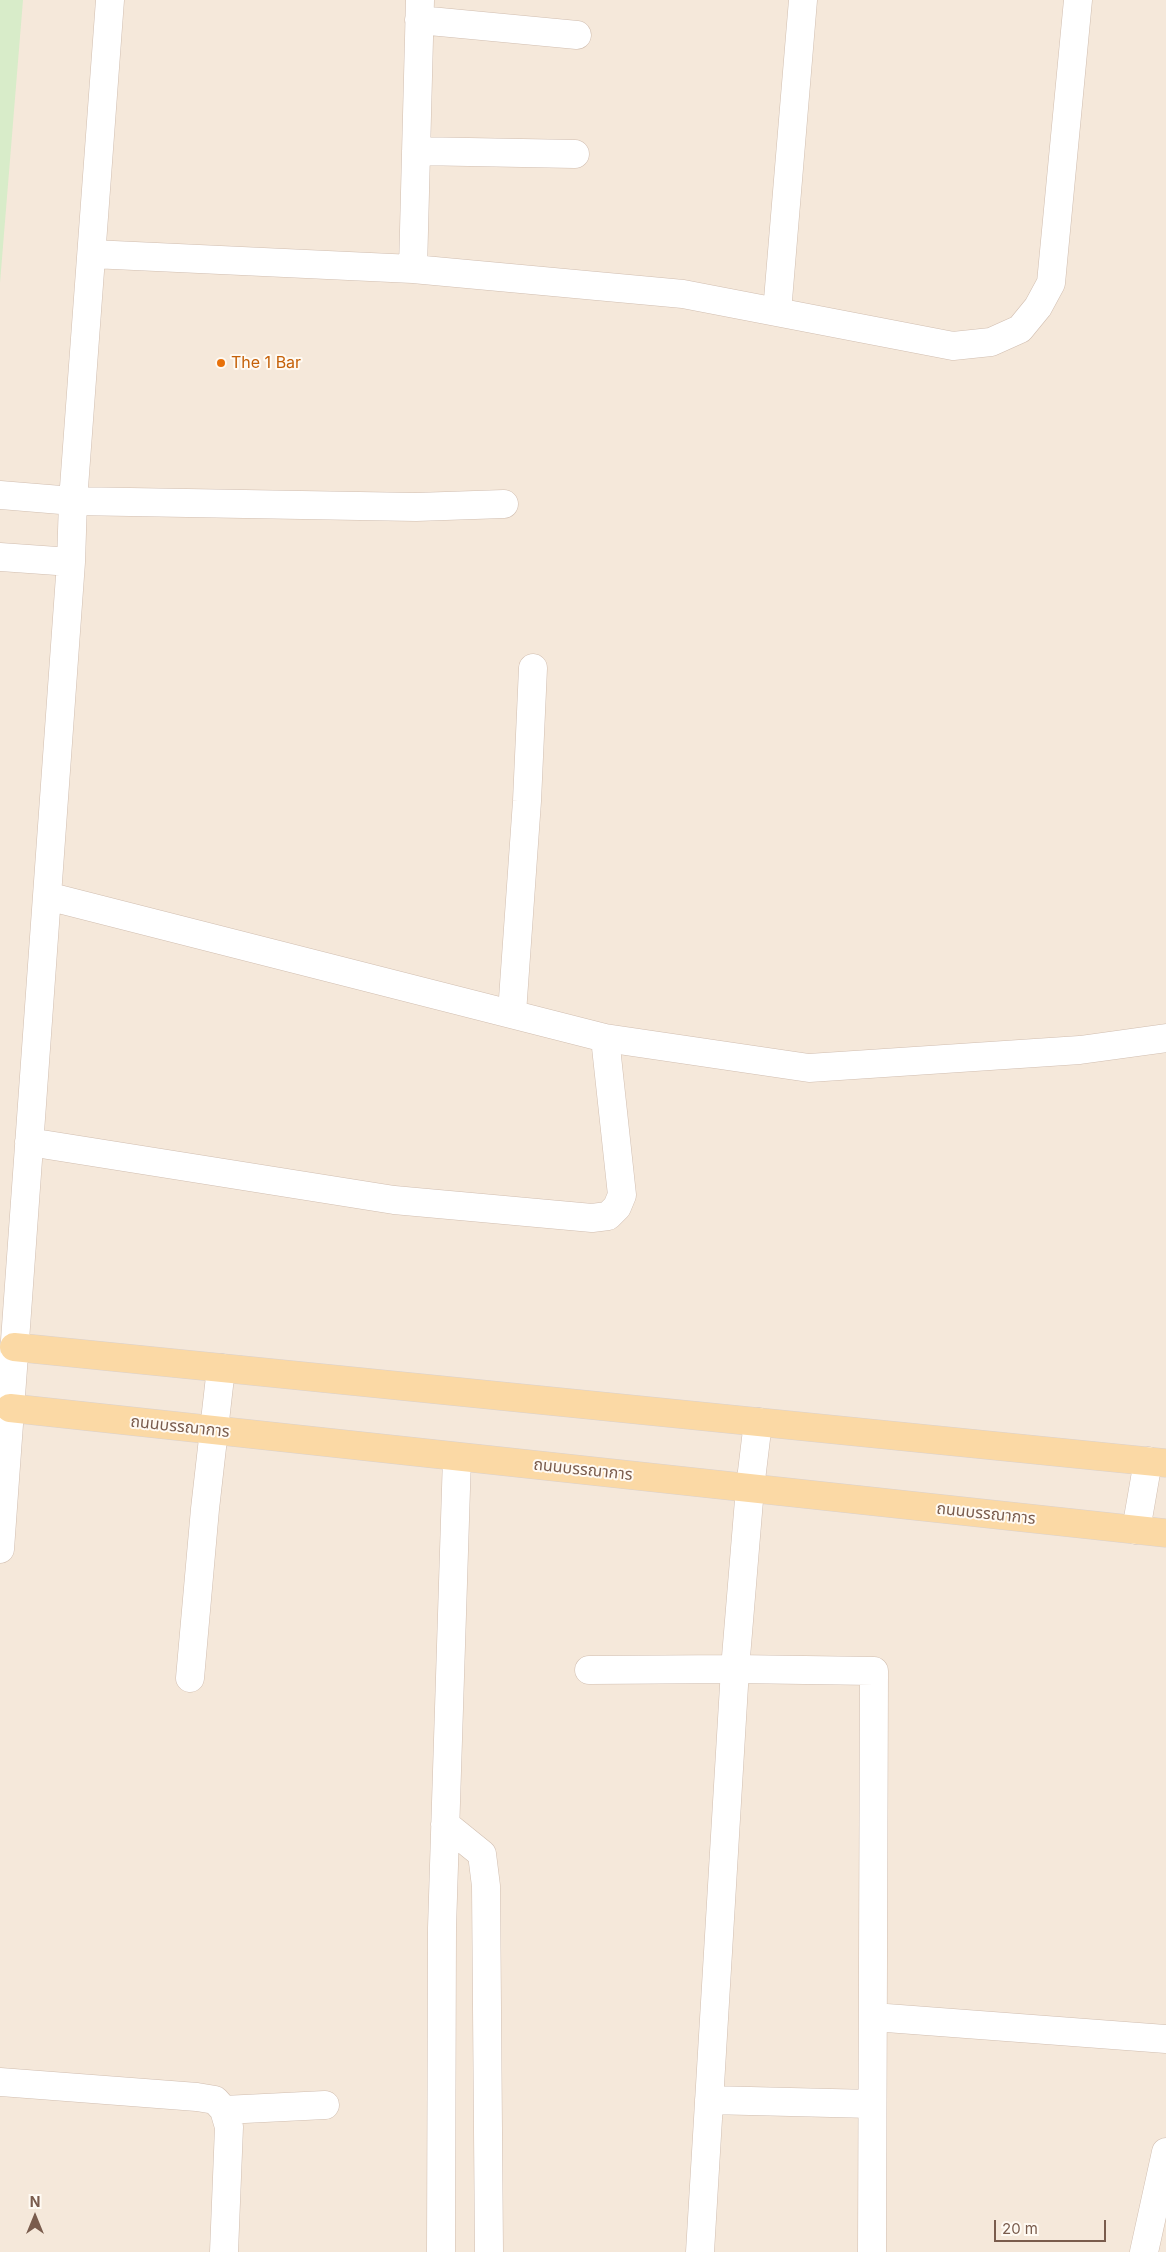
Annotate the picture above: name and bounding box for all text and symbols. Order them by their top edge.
place label: The 1 Bar [231,353,301,373]
marker: The 1 Bar [215,357,227,369]
street label: ถนนบรรณาการ [130,1412,230,1442]
street label: ถนนบรรณาการ [533,1455,633,1485]
street label: ถนนบรรณาการ [936,1499,1036,1529]
north arrow [10,2192,60,2242]
text: N [30,2193,40,2210]
scale bar [996,2210,1108,2242]
text: 20 m [1002,2219,1038,2238]

